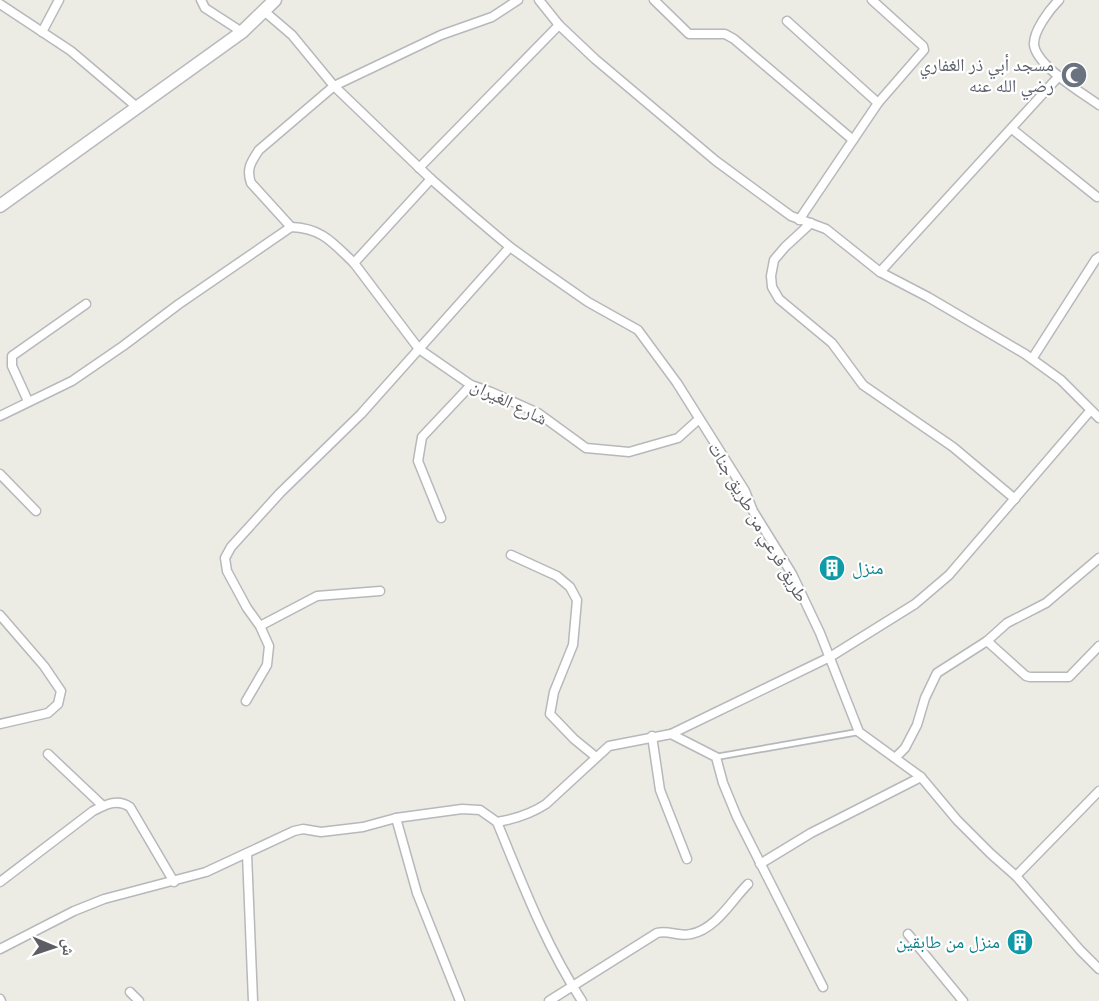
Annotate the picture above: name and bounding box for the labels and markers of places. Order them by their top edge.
place label: مسجد أبي ذر الغفاري رضي الله عنه [920,54,1054,101]
mosque icon: مسجد أبي ذر الغفاري رضي الله عنه [1059,60,1089,90]
building icon: منزل [817,553,847,583]
place label: منزل [852,557,883,579]
building icon: منزل من طابقين [1005,927,1035,957]
place label: منزل من طابقين [896,931,1000,953]

